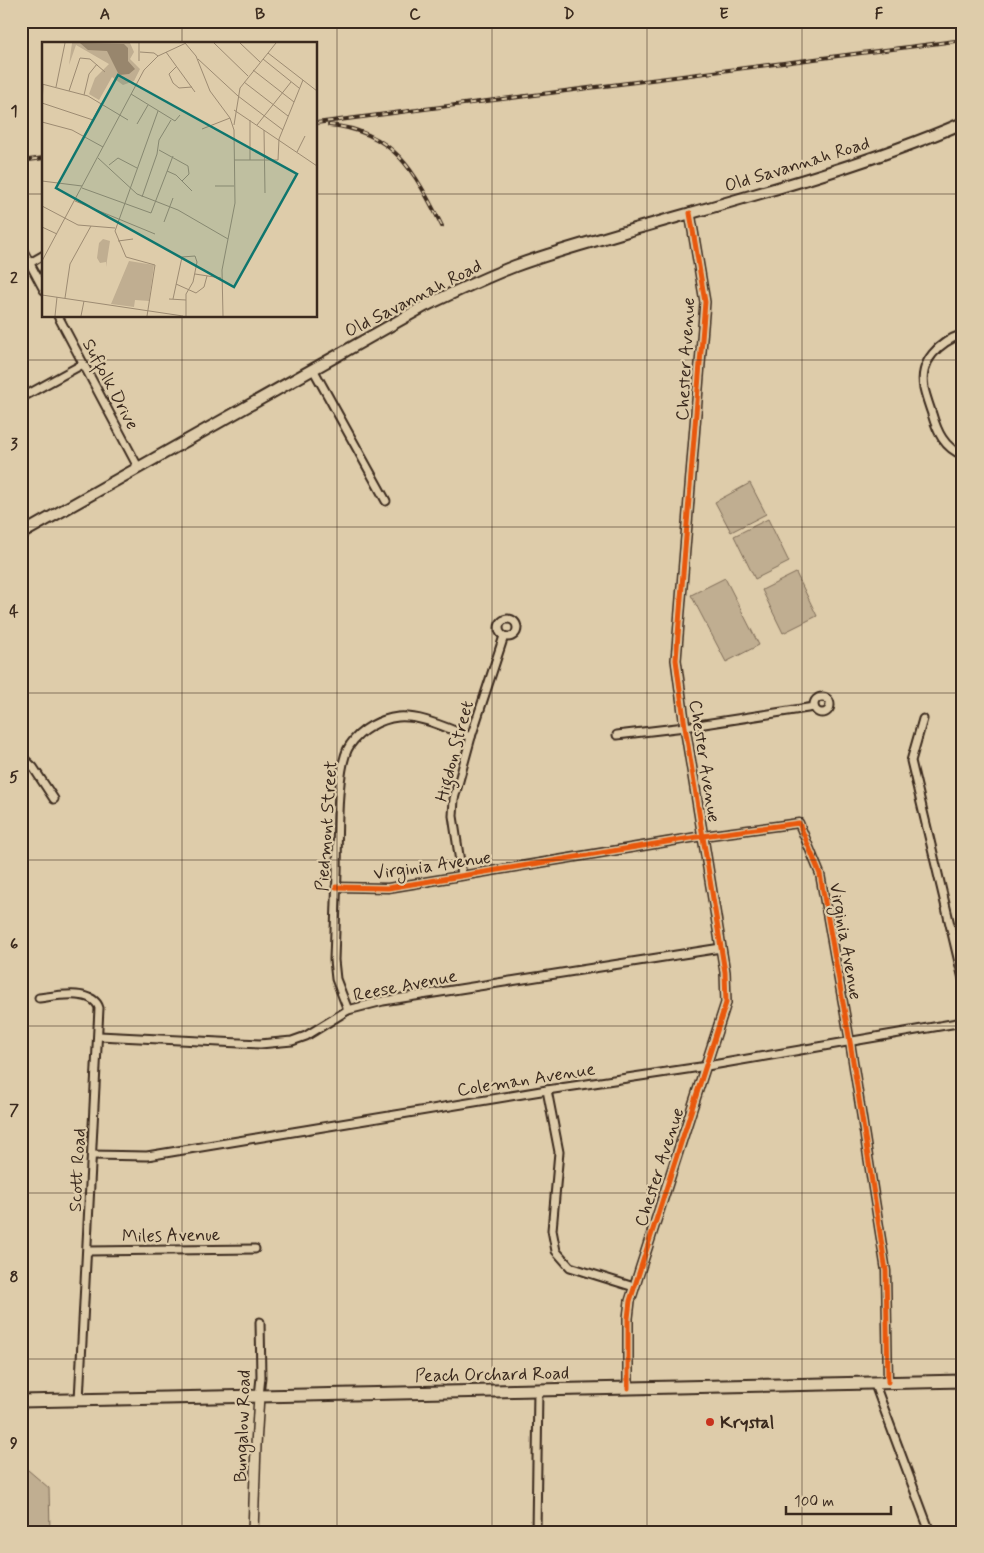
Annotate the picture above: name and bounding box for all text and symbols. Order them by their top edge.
text: A [100,4,110,25]
text: B [255,4,265,25]
text: C [409,4,421,25]
text: D [563,4,575,25]
text: E [719,4,729,25]
text: F [875,4,884,25]
inset map [42,42,318,318]
text: 1 [10,101,18,122]
street label: Old Savannah Road [722,131,873,198]
street label: Old Savannah Road [341,254,486,344]
text: 2 [10,268,18,289]
street label: Chester Avenue [671,297,701,421]
street label: Suffolk Drive [74,335,144,435]
text: 3 [10,434,18,455]
text: 4 [9,601,19,622]
street label: Higdon Street [430,698,482,805]
street label: Chester Avenue [682,698,726,824]
street label: Piedmont Street [310,760,344,892]
text: 5 [9,767,19,788]
street label: Virginia Avenue [372,846,493,887]
street label: Virginia Avenue [822,881,867,1002]
text: 6 [10,934,18,955]
street label: Reese Avenue [351,964,459,1008]
street label: Coleman Avenue [455,1057,597,1103]
text: 7 [9,1100,19,1121]
street label: Chester Avenue [629,1105,690,1230]
street label: Scott Road [64,1127,92,1213]
street label: Miles Avenue [122,1223,220,1249]
text: 8 [9,1267,19,1288]
street label: Peach Orchard Road [415,1362,569,1388]
street label: Bungalow Road [229,1369,258,1483]
place label: Krystal [720,1411,774,1435]
marker: Krystal [704,1416,716,1428]
text: 9 [10,1433,18,1454]
scale bar [786,1483,892,1515]
text: 100 m [794,1492,834,1512]

